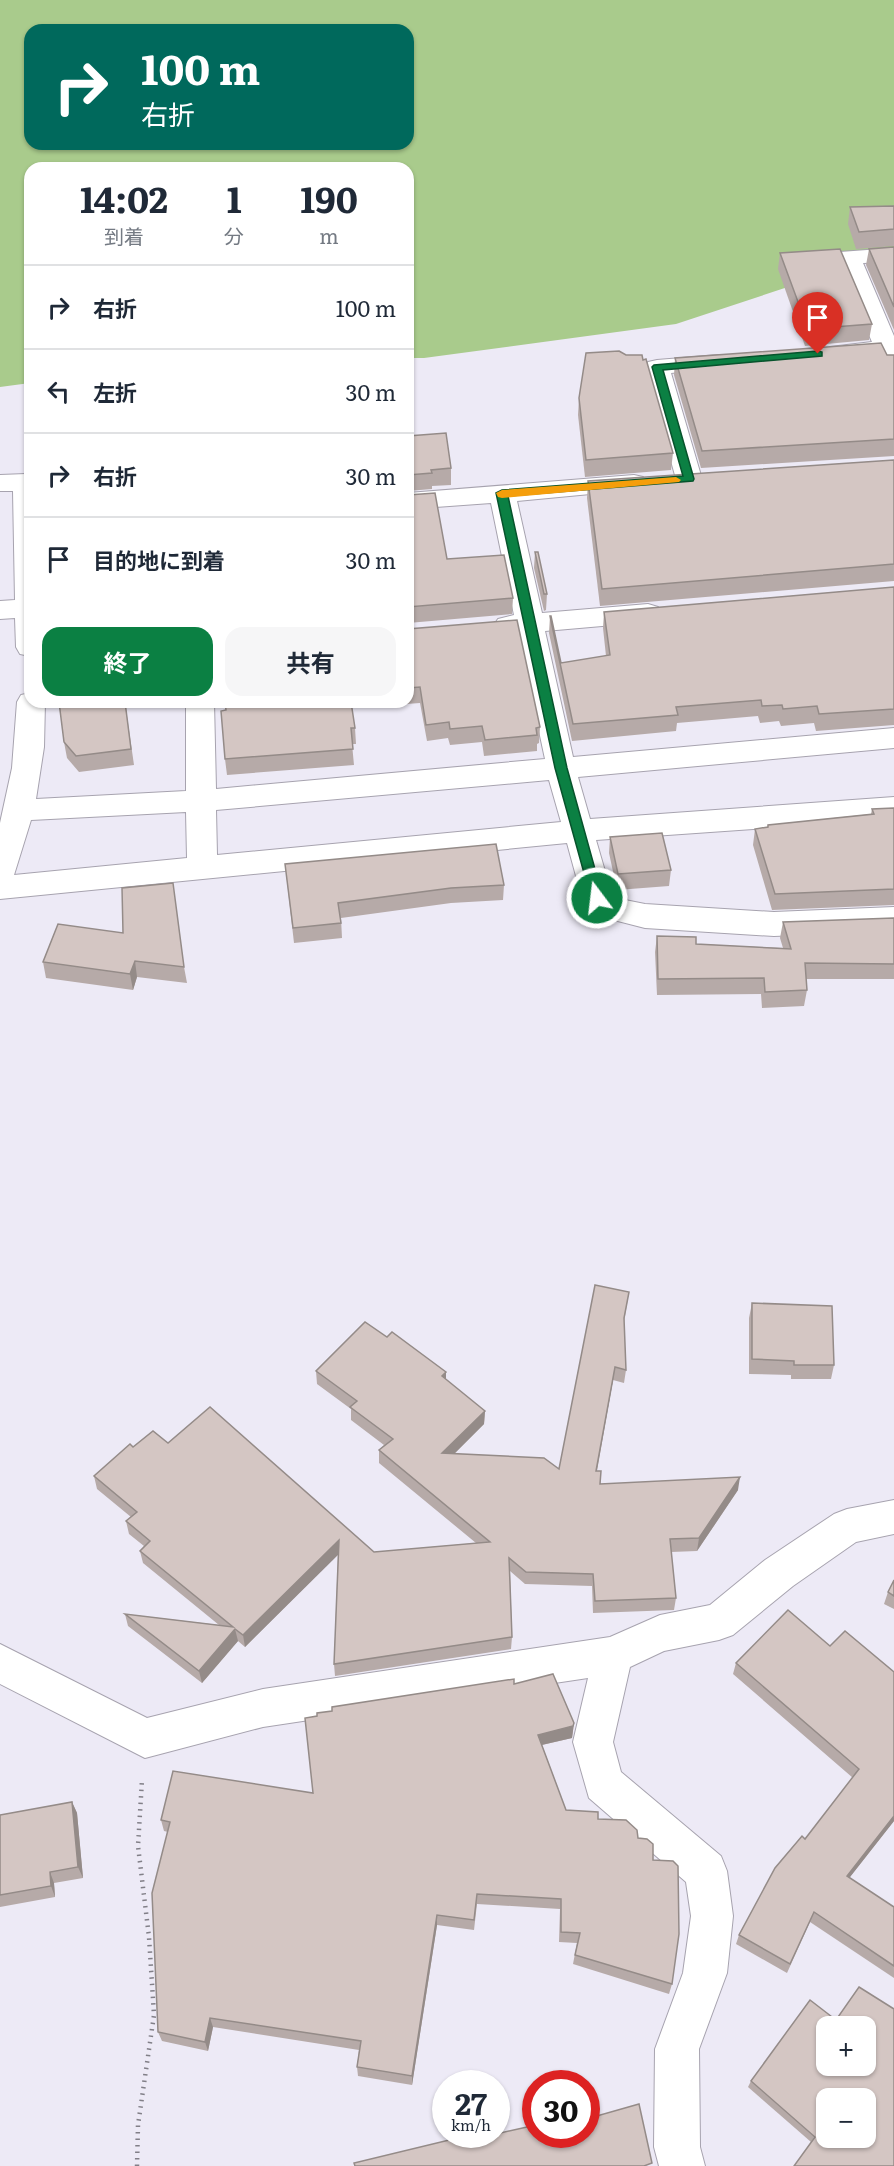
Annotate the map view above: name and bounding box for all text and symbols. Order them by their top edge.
text: 100 m [141,36,260,98]
icon: right [42,48,120,126]
text: 右折 [141,93,195,133]
text: 14:02 [80,171,168,224]
text: 1 [227,171,242,224]
text: 190 [300,171,358,224]
text: 到着 [104,220,144,250]
text: 分 [224,220,244,250]
text: m [319,220,339,250]
icon: right [42,291,75,324]
text: 右折 [93,291,137,324]
text: 100 m [336,291,396,324]
pin [792,292,843,354]
icon: arrive [801,301,834,334]
icon: left [42,375,75,408]
text: 左折 [93,375,137,408]
text: 30 m [346,375,396,408]
icon: right [42,459,75,492]
text: 右折 [93,459,137,492]
text: 30 m [346,459,396,492]
icon: arrive [42,543,75,576]
text: 目的地に到着 [93,543,225,576]
text: 30 m [346,543,396,576]
button: 終了 [42,627,213,696]
button: 共有 [225,627,396,696]
position arrow [565,866,629,930]
map controls [816,2016,876,2148]
button: + [816,2016,876,2076]
speed limit sign: 30 [522,2070,600,2148]
text: 27 [455,2080,487,2124]
button: − [816,2088,876,2148]
text: km/h [451,2113,491,2136]

